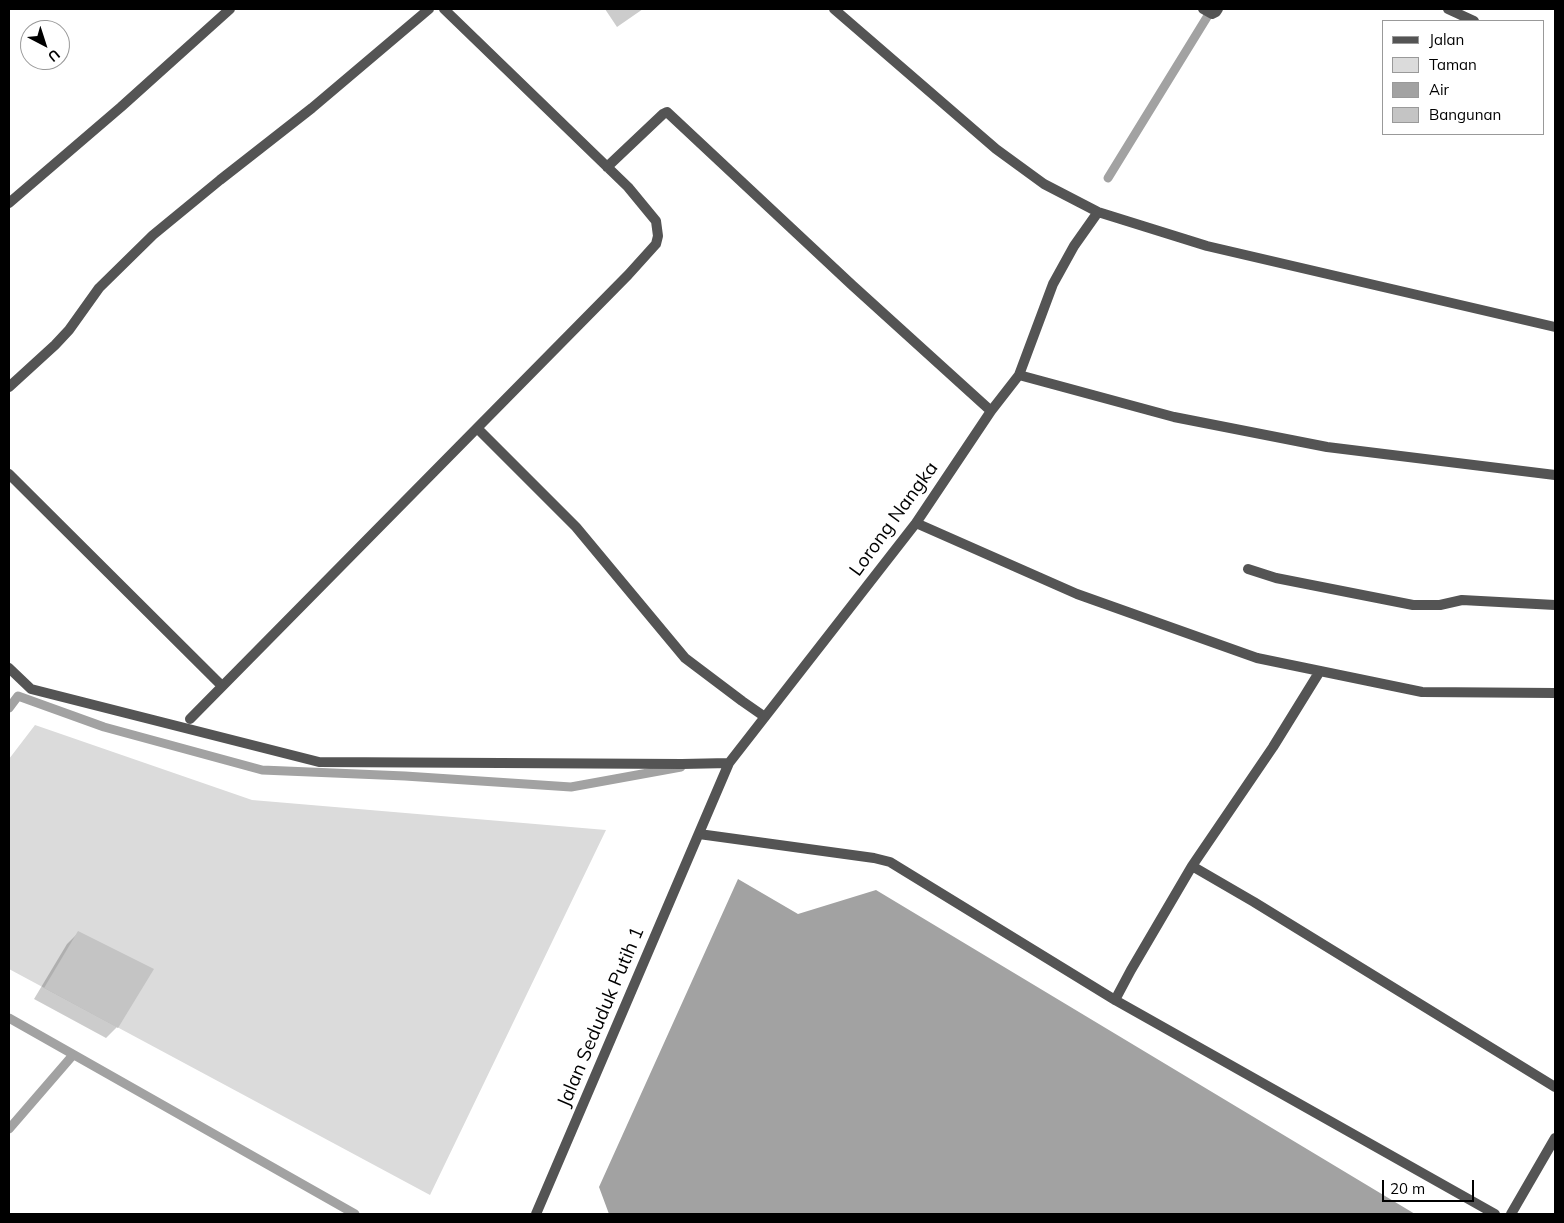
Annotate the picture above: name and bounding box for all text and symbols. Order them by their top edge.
north arrow [20,20,70,70]
legend [1382,20,1544,135]
text: Jalan [1429,30,1464,49]
text: U [44,45,64,66]
text: Taman [1429,55,1477,74]
text: Air [1429,80,1449,99]
text: Bangunan [1429,105,1501,124]
street label: Lorong Nangka [845,457,943,581]
street label: Jalan Seduduk Putih 1 [553,924,649,1110]
scale bar [1384,1170,1476,1202]
text: 20 m [1390,1179,1425,1198]

